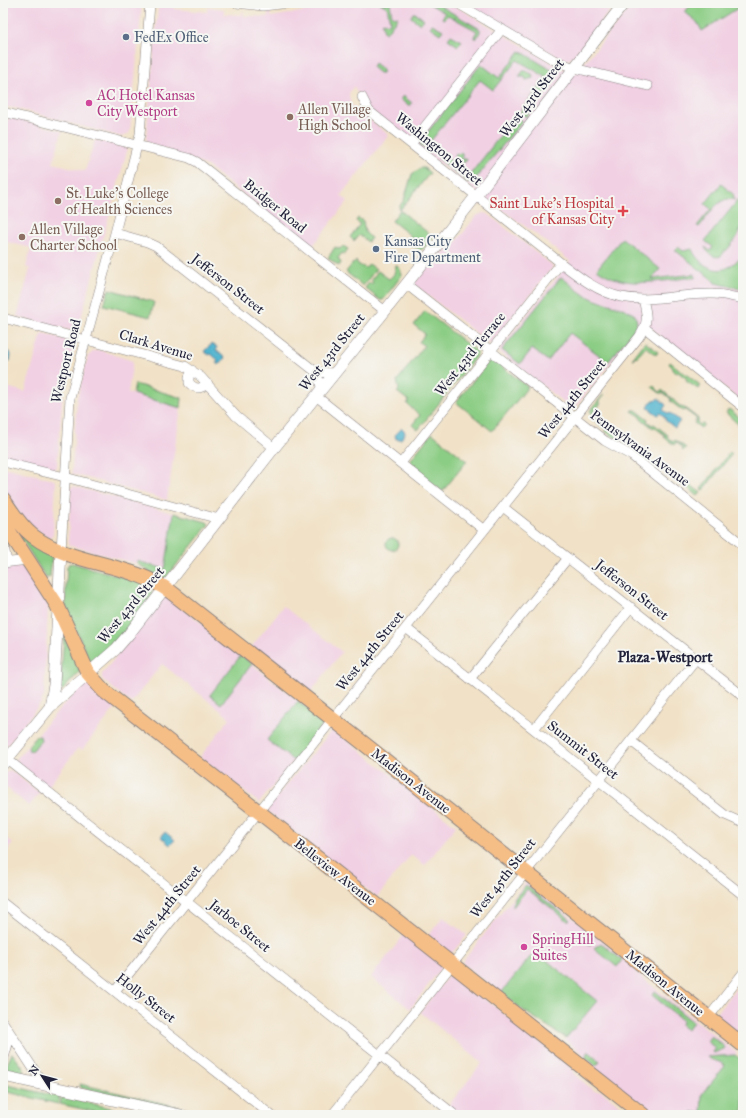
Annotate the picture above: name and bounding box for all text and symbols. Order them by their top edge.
place label: FedEx Office [134,29,209,46]
marker: FedEx Office [121,32,131,42]
street label: West 43rd Street [496,55,568,141]
place label: AC Hotel Kansas City Westport [96,87,195,120]
marker: AC Hotel Kansas City Westport [84,98,94,108]
place label: Allen Village High School [297,101,371,134]
street label: Washington Street [392,109,486,189]
marker: Allen Village High School [285,112,295,122]
street label: Bridger Road [240,176,310,236]
place label: St. Luke's College of Health Sciences [66,185,172,218]
place label: Saint Luke's Hospital of Kansas City [490,195,614,228]
marker: St. Luke's College of Health Sciences [53,196,63,206]
marker: Saint Luke's Hospital of Kansas City [617,205,629,217]
place label: Allen Village Charter School [29,221,117,254]
marker: Allen Village Charter School [17,232,27,242]
place label: Kansas City Fire Department [384,233,481,266]
marker: Kansas City Fire Department [371,244,381,254]
street label: Jefferson Street [186,249,268,319]
street label: West 43rd Terrace [431,309,509,399]
street label: West 43rd Street [295,310,369,394]
street label: Westport Road [47,317,85,405]
street label: Clark Avenue [117,326,195,364]
street label: West 44th Street [535,356,609,442]
street label: Pennsylvania Avenue [587,406,693,490]
street label: Jefferson Street [590,555,672,625]
street label: West 43rd Street [94,563,168,647]
street label: West 44th Street [333,608,407,694]
district label: Plaza-Westport [617,648,713,667]
street label: Summit Street [544,717,622,783]
street label: Madison Avenue [368,745,454,817]
street label: Belleview Avenue [291,835,379,909]
street label: West 45th Street [467,835,539,921]
street label: West 44th Street [130,862,204,948]
street label: Jarboe Street [204,895,274,957]
place label: SpringHill Suites [532,931,594,964]
marker: SpringHill Suites [519,942,529,952]
street label: Madison Avenue [622,946,708,1020]
street label: Holly Street [113,970,179,1027]
north arrow [22,1056,62,1096]
text: N [26,1062,43,1078]

